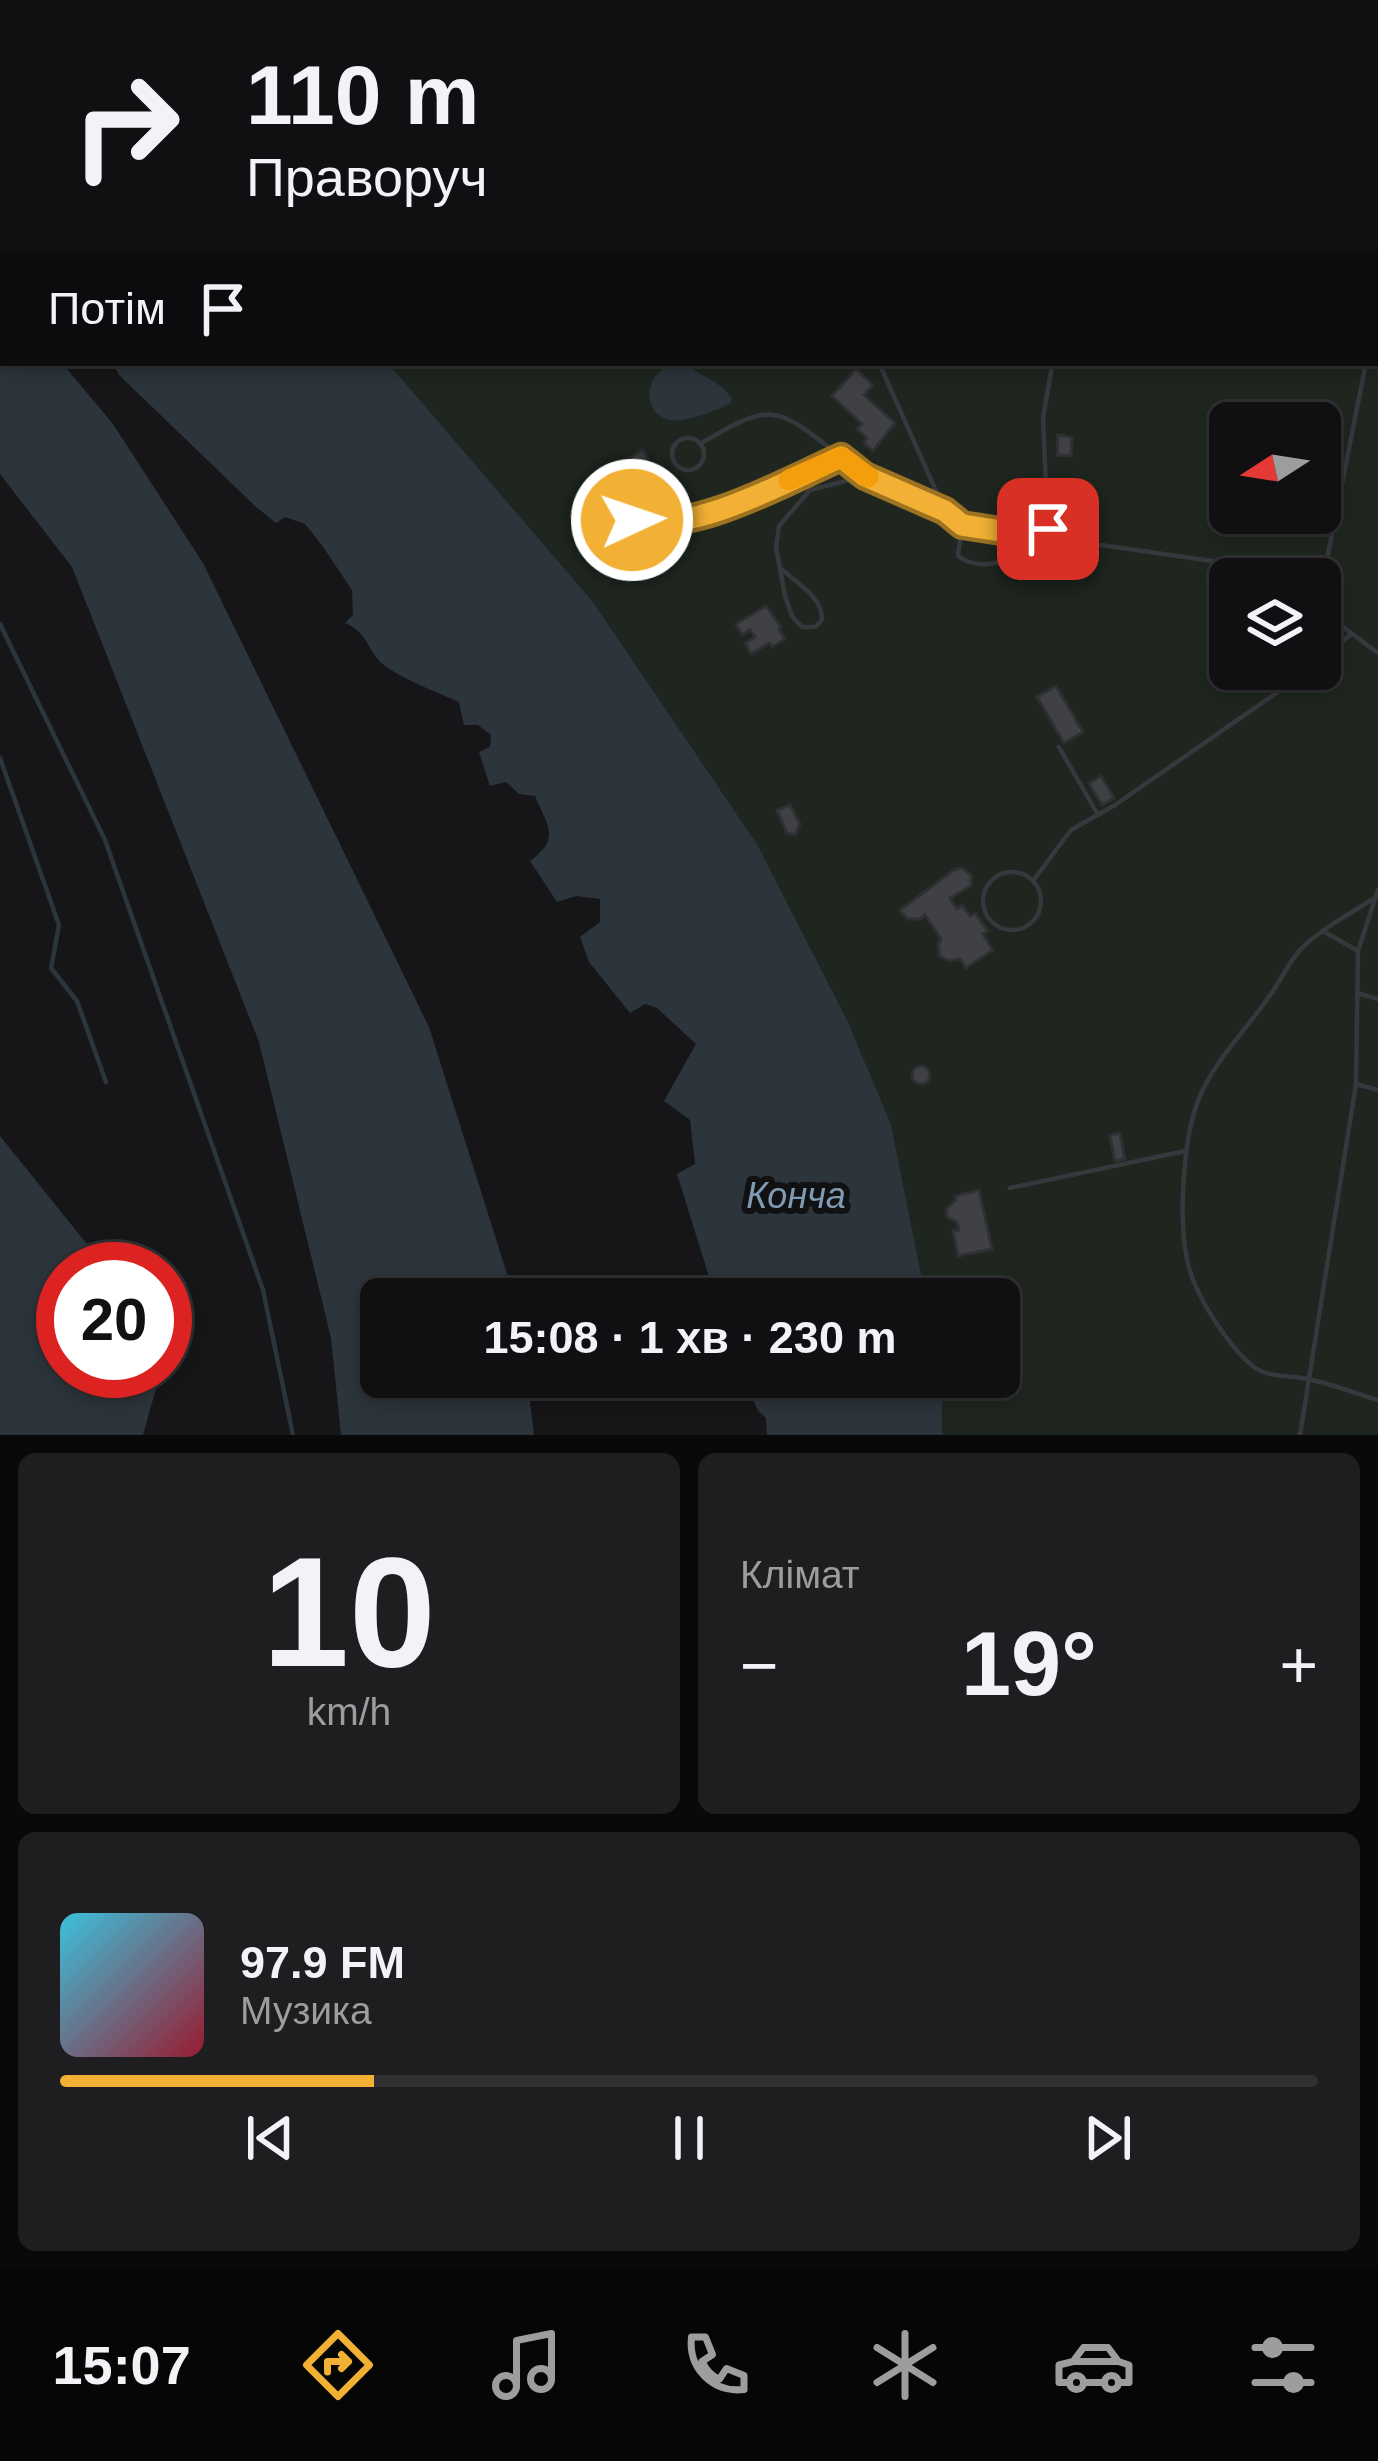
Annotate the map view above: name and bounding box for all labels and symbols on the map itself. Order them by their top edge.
north arrow [1209,402,1341,534]
position arrow [569,457,695,583]
pin [997,478,1099,580]
water label: Конча [746,1175,846,1216]
speed limit sign: 20 [36,1242,192,1398]

